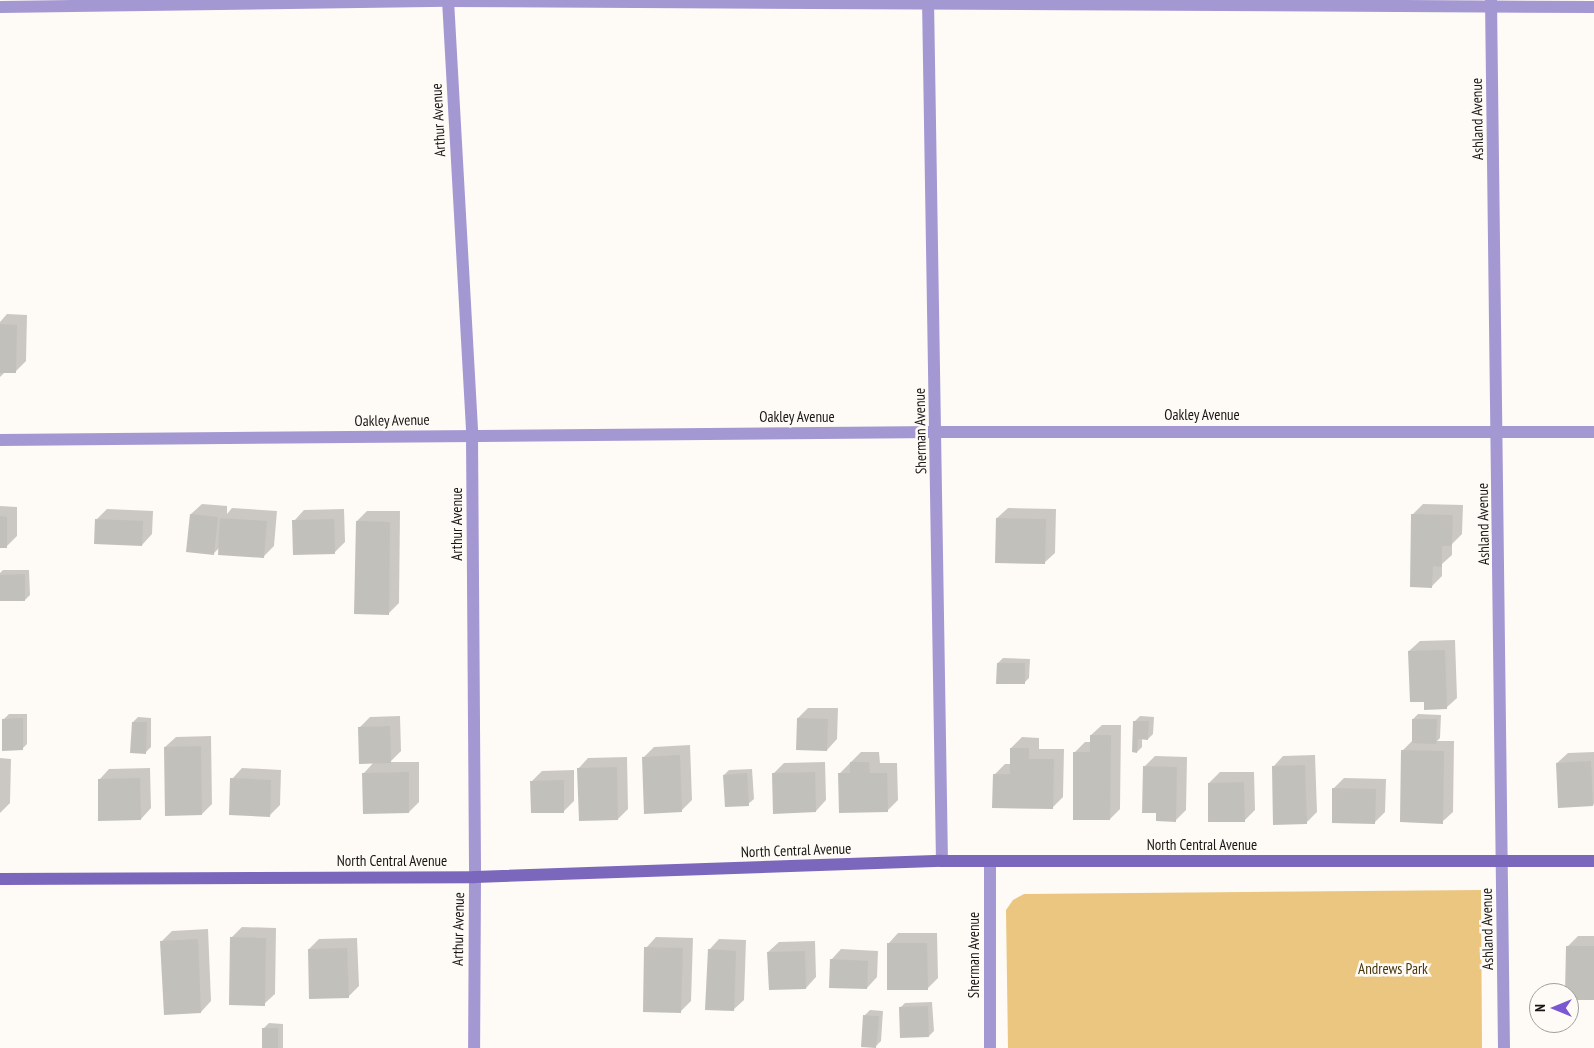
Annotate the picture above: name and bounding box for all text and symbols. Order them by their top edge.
street label: Ashland Avenue [1467,78,1487,160]
street label: Arthur Avenue [427,83,449,157]
street label: Sherman Avenue [910,387,930,475]
street label: Oakley Avenue [1164,406,1240,424]
street label: Oakley Avenue [759,408,835,426]
street label: Oakley Avenue [354,410,430,430]
street label: Ashland Avenue [1473,483,1493,565]
street label: Arthur Avenue [448,487,466,561]
street label: North Central Avenue [1147,836,1257,854]
street label: North Central Avenue [740,839,852,861]
street label: North Central Avenue [337,852,447,870]
street label: Ashland Avenue [1477,888,1497,970]
street label: Arthur Avenue [448,892,468,966]
street label: Sherman Avenue [965,912,983,998]
park label: Andrews Park [1358,960,1428,978]
north arrow [1529,983,1579,1033]
text: N [1531,1004,1549,1012]

